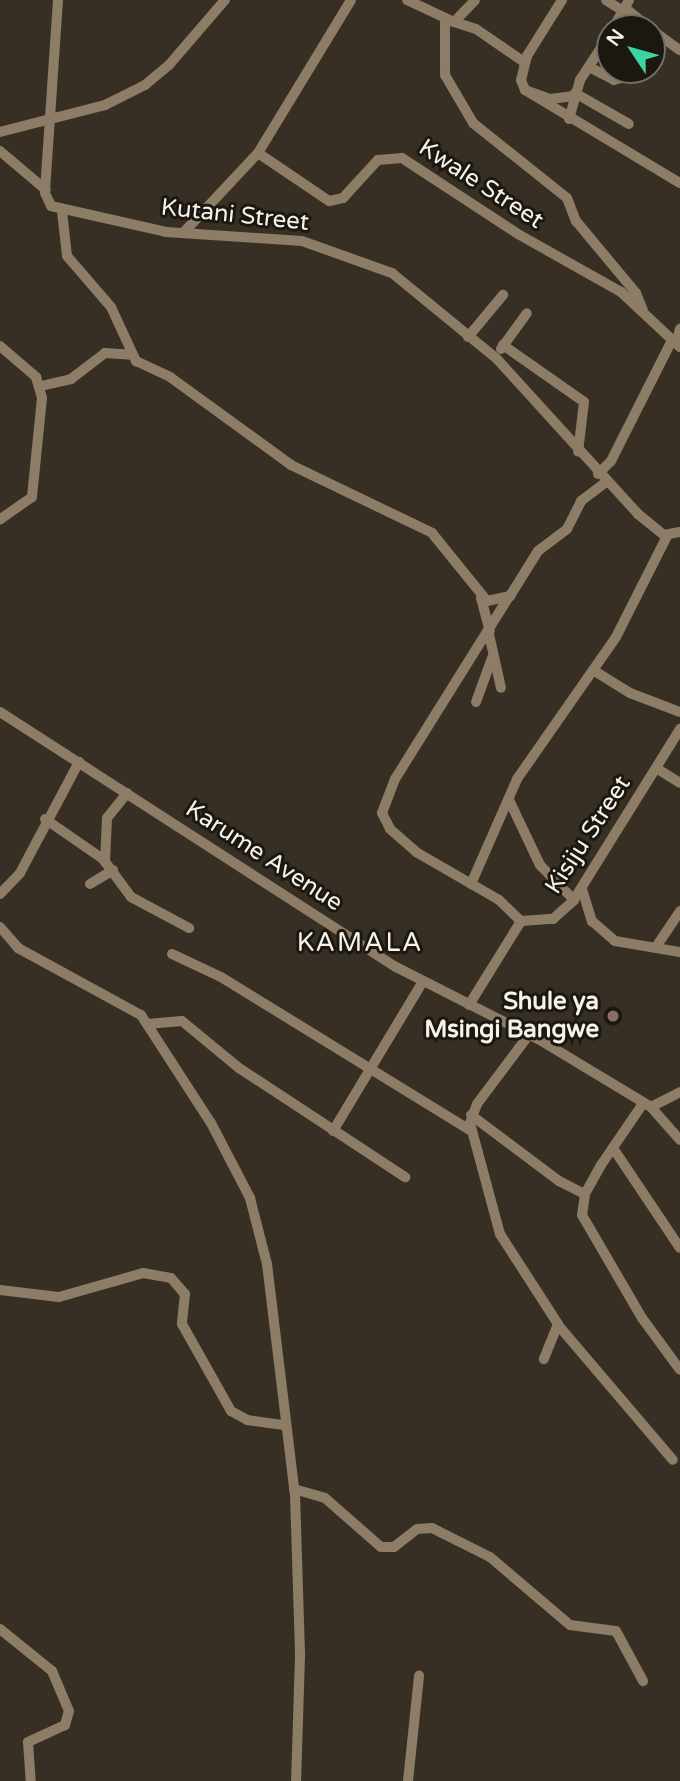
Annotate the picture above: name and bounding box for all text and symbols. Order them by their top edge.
north arrow [596,14,666,84]
text: N [602,25,629,50]
street label: Kwale Street [413,133,549,235]
street label: Kutani Street [160,193,310,237]
street label: Kisiju Street [539,771,637,899]
street label: Karume Avenue [180,795,348,917]
district label: KAMALA [297,927,423,959]
place label: Shule ya Msingi Bangwe [424,988,599,1044]
marker: Shule ya Msingi Bangwe [605,1008,621,1024]

